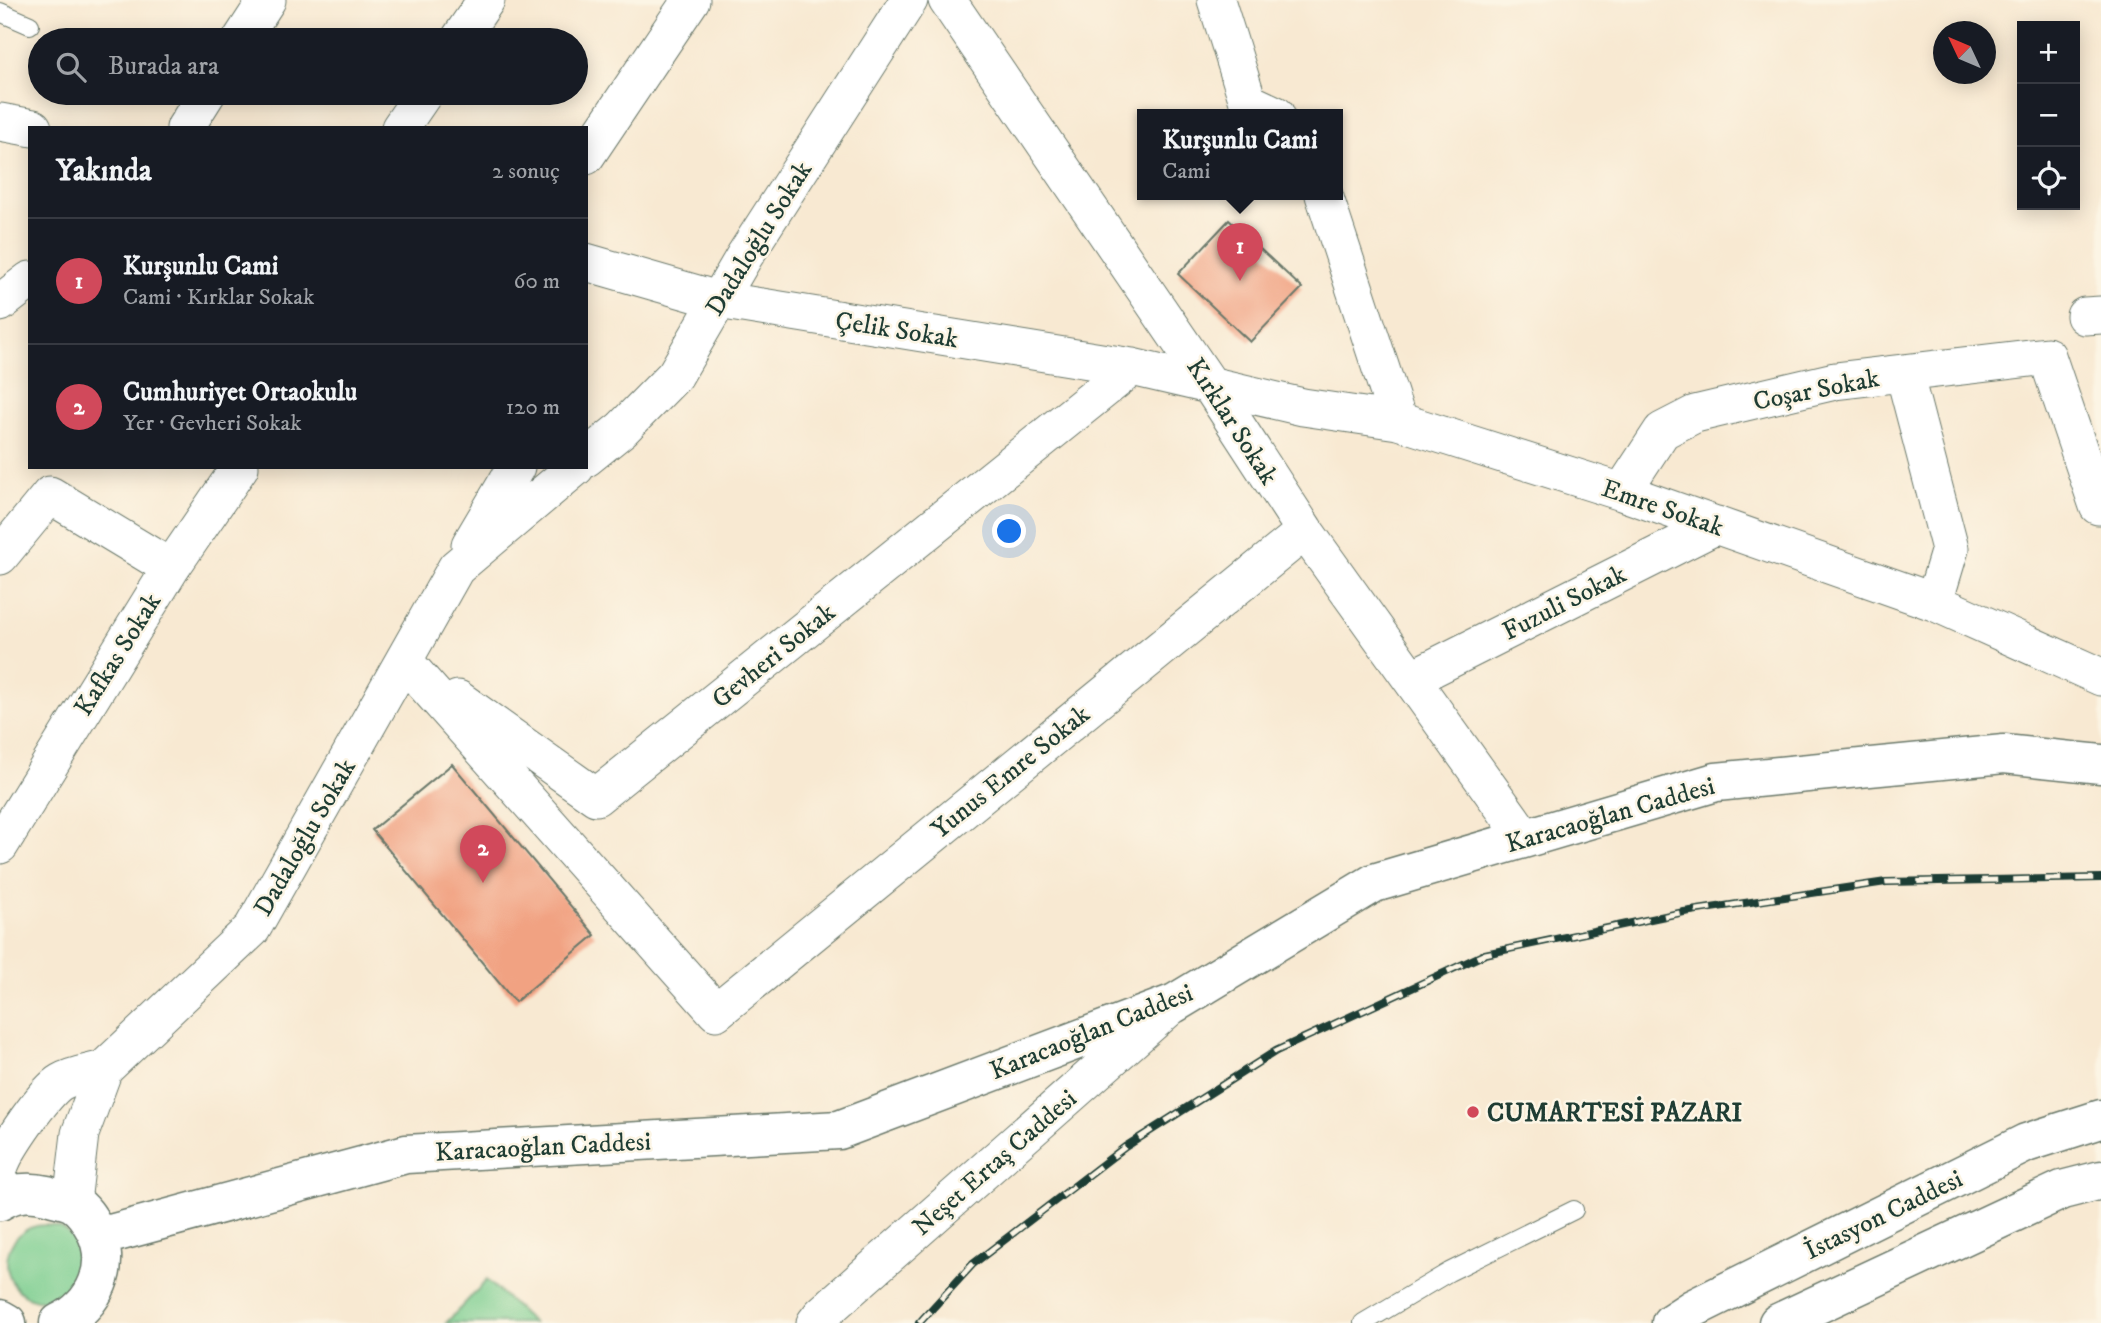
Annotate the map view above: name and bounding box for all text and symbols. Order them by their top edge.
north arrow [1933,21,1996,84]
map controls [2017,21,2080,210]
button: + [2017,21,2080,84]
search box [28,28,588,105]
icon: search [52,48,90,86]
text: Burada ara [108,50,219,83]
button: − [2017,84,2080,147]
popup [1137,109,1343,200]
text: Kurşunlu Cami [1162,124,1318,157]
button: locate [2017,147,2080,210]
text: Yakında [56,153,152,190]
street label: Dadaloğlu Sokak [699,155,820,322]
text: 2 sonuç [492,157,560,186]
text: Cami [1162,157,1211,186]
pin: 1 [1217,223,1263,281]
text: Kurşunlu Cami [123,250,279,283]
text: 1 [75,267,83,296]
text: 60 m [513,267,560,296]
text: Cami · Kırklar Sokak [123,283,315,312]
street label: Çelik Sokak [833,304,961,356]
street label: Kırklar Sokak [1179,352,1285,491]
street label: Coşar Sokak [1750,362,1882,419]
text: Cumhuriyet Ortaokulu [123,376,357,409]
text: 2 [73,393,85,422]
text: 120 m [506,393,560,422]
text: Yer · Gevheri Sokak [123,409,302,438]
street label: Emre Sokak [1597,472,1728,545]
your location [992,514,1026,548]
street label: Fuzuli Sokak [1497,558,1632,649]
street label: Kafkas Sokak [68,587,169,722]
street label: Gevheri Sokak [705,596,842,716]
street label: Yunus Emre Sokak [925,698,1097,846]
street label: Dadaloğlu Sokak [247,753,364,922]
street label: Karacaoğlan Caddesi [1502,770,1719,861]
pin: 2 [460,825,506,883]
street label: Karacaoğlan Caddesi [985,977,1198,1088]
street label: Neşet Ertaş Caddesi [906,1083,1084,1244]
place label: CUMARTESİ PAZARI [1487,1096,1743,1130]
marker: CUMARTESİ PAZARI [1465,1104,1481,1120]
street label: Karacaoğlan Caddesi [434,1125,652,1170]
street label: İstasyon Caddesi [1799,1162,1968,1268]

